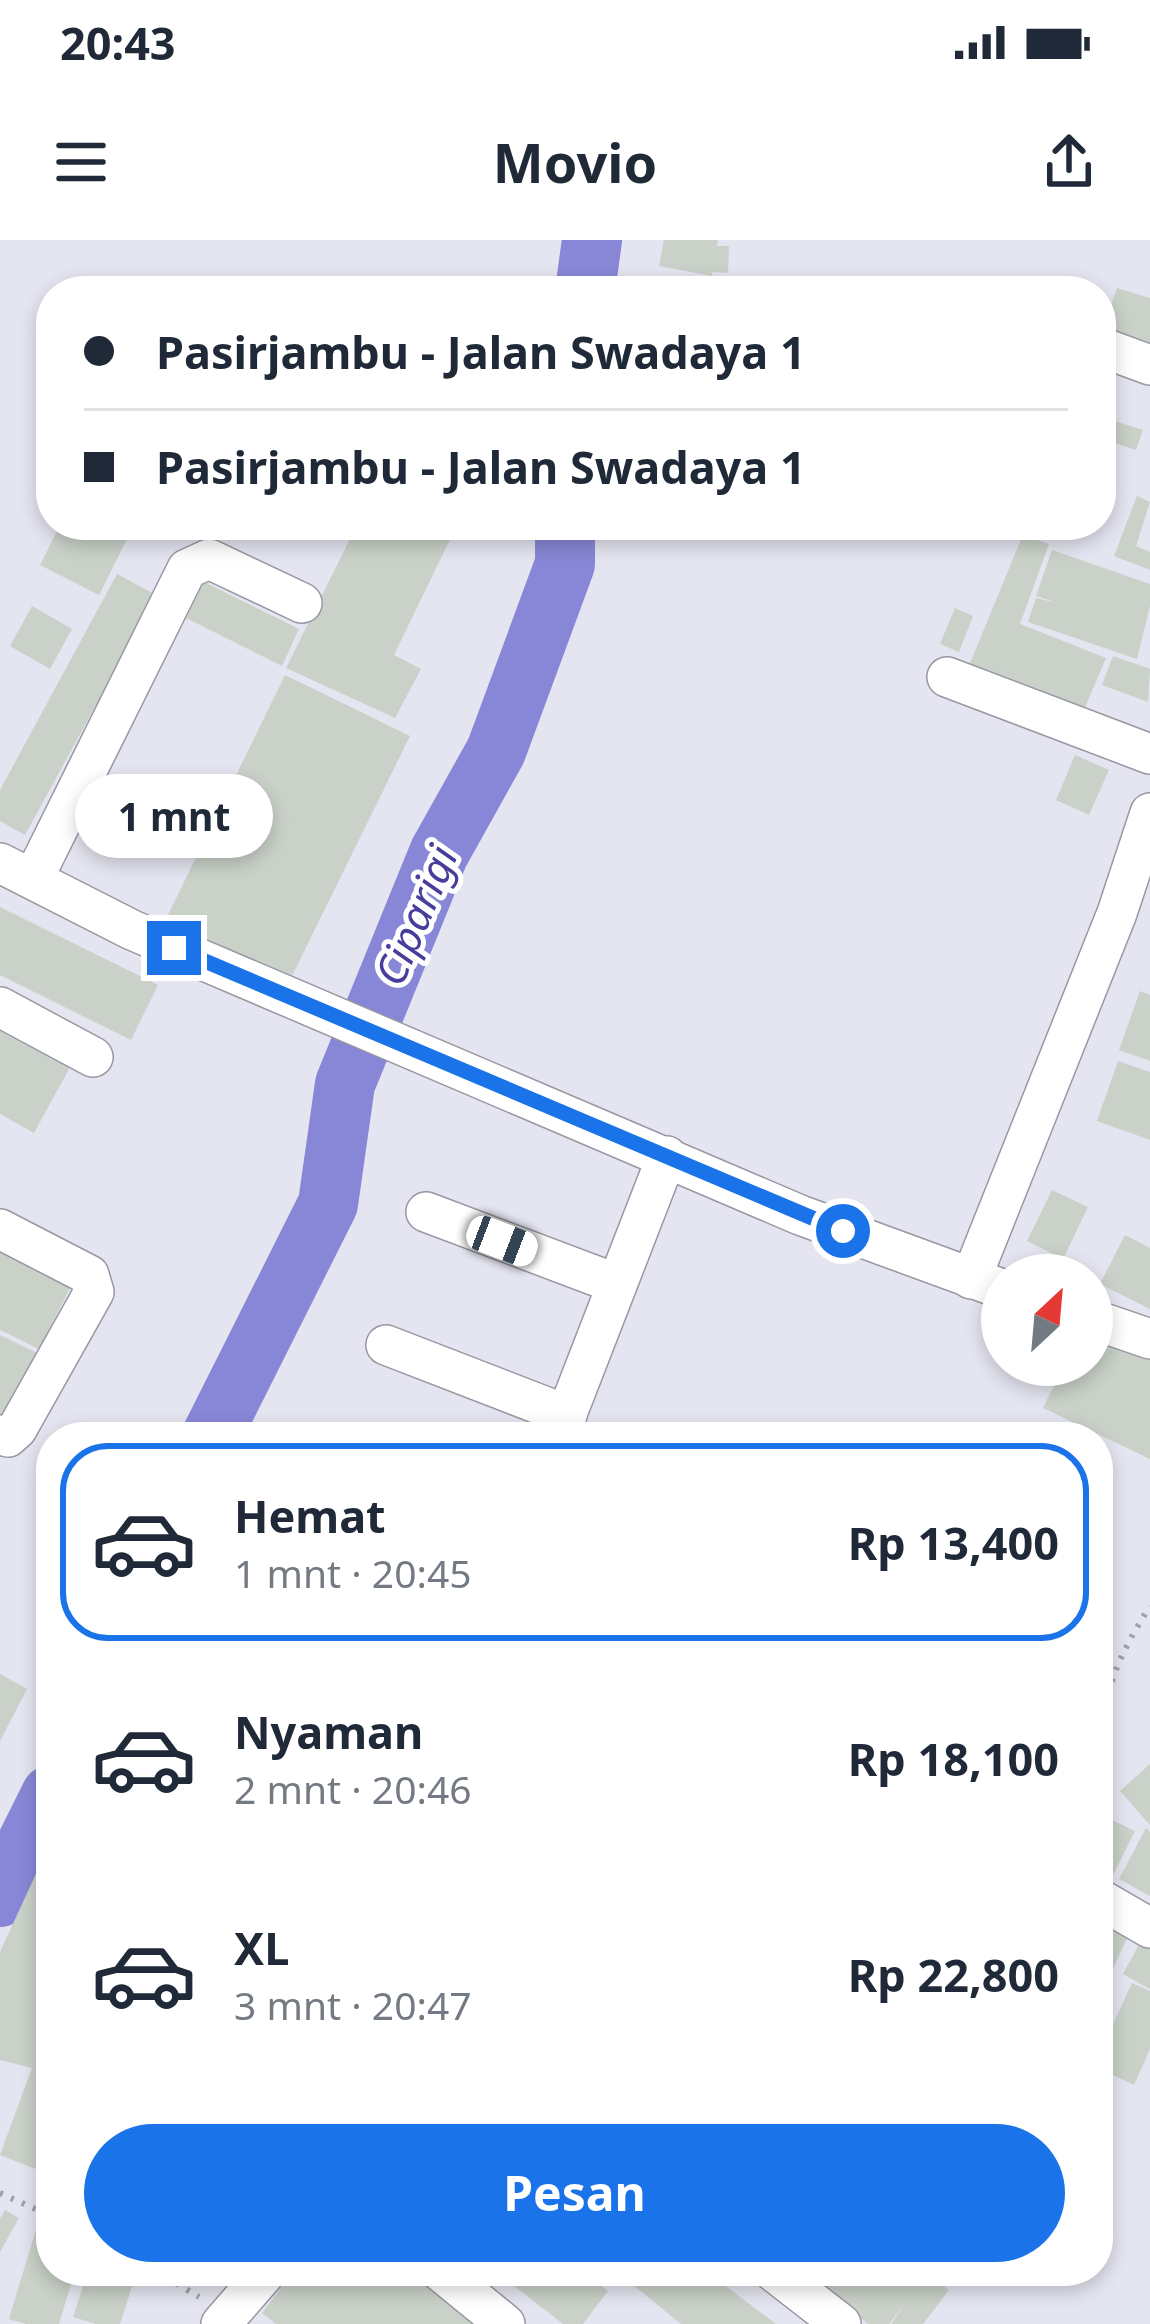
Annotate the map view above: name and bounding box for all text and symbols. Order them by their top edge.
text: 20:43 [60,12,176,73]
text: Movio [493,125,657,199]
icon: menu [48,129,114,195]
icon: share [1036,129,1102,195]
text: Pasirjambu - Jalan Swadaya 1 [156,321,806,382]
text: Pasirjambu - Jalan Swadaya 1 [156,436,806,497]
callout: 1 mnt [75,774,273,858]
text: 1 mnt [118,789,230,842]
water label: Ciparigi [360,835,470,994]
route end [147,921,201,975]
route start [816,1204,870,1258]
car [462,1211,542,1271]
north arrow [981,1254,1113,1386]
map controls [981,1254,1113,1386]
text: Hemat [234,1485,386,1546]
icon: car [90,1488,198,1596]
text: Rp 13,400 [848,1512,1059,1573]
text: 1 mnt · 20:45 [234,1546,472,1599]
text: Nyaman [234,1701,423,1762]
icon: car [90,1704,198,1812]
text: Rp 18,100 [848,1728,1059,1789]
text: 2 mnt · 20:46 [234,1762,472,1815]
text: XL [234,1917,289,1978]
icon: car [90,1920,198,2028]
text: Rp 22,800 [848,1944,1059,2005]
text: 3 mnt · 20:47 [234,1978,472,2031]
button: Pesan [84,2124,1065,2262]

